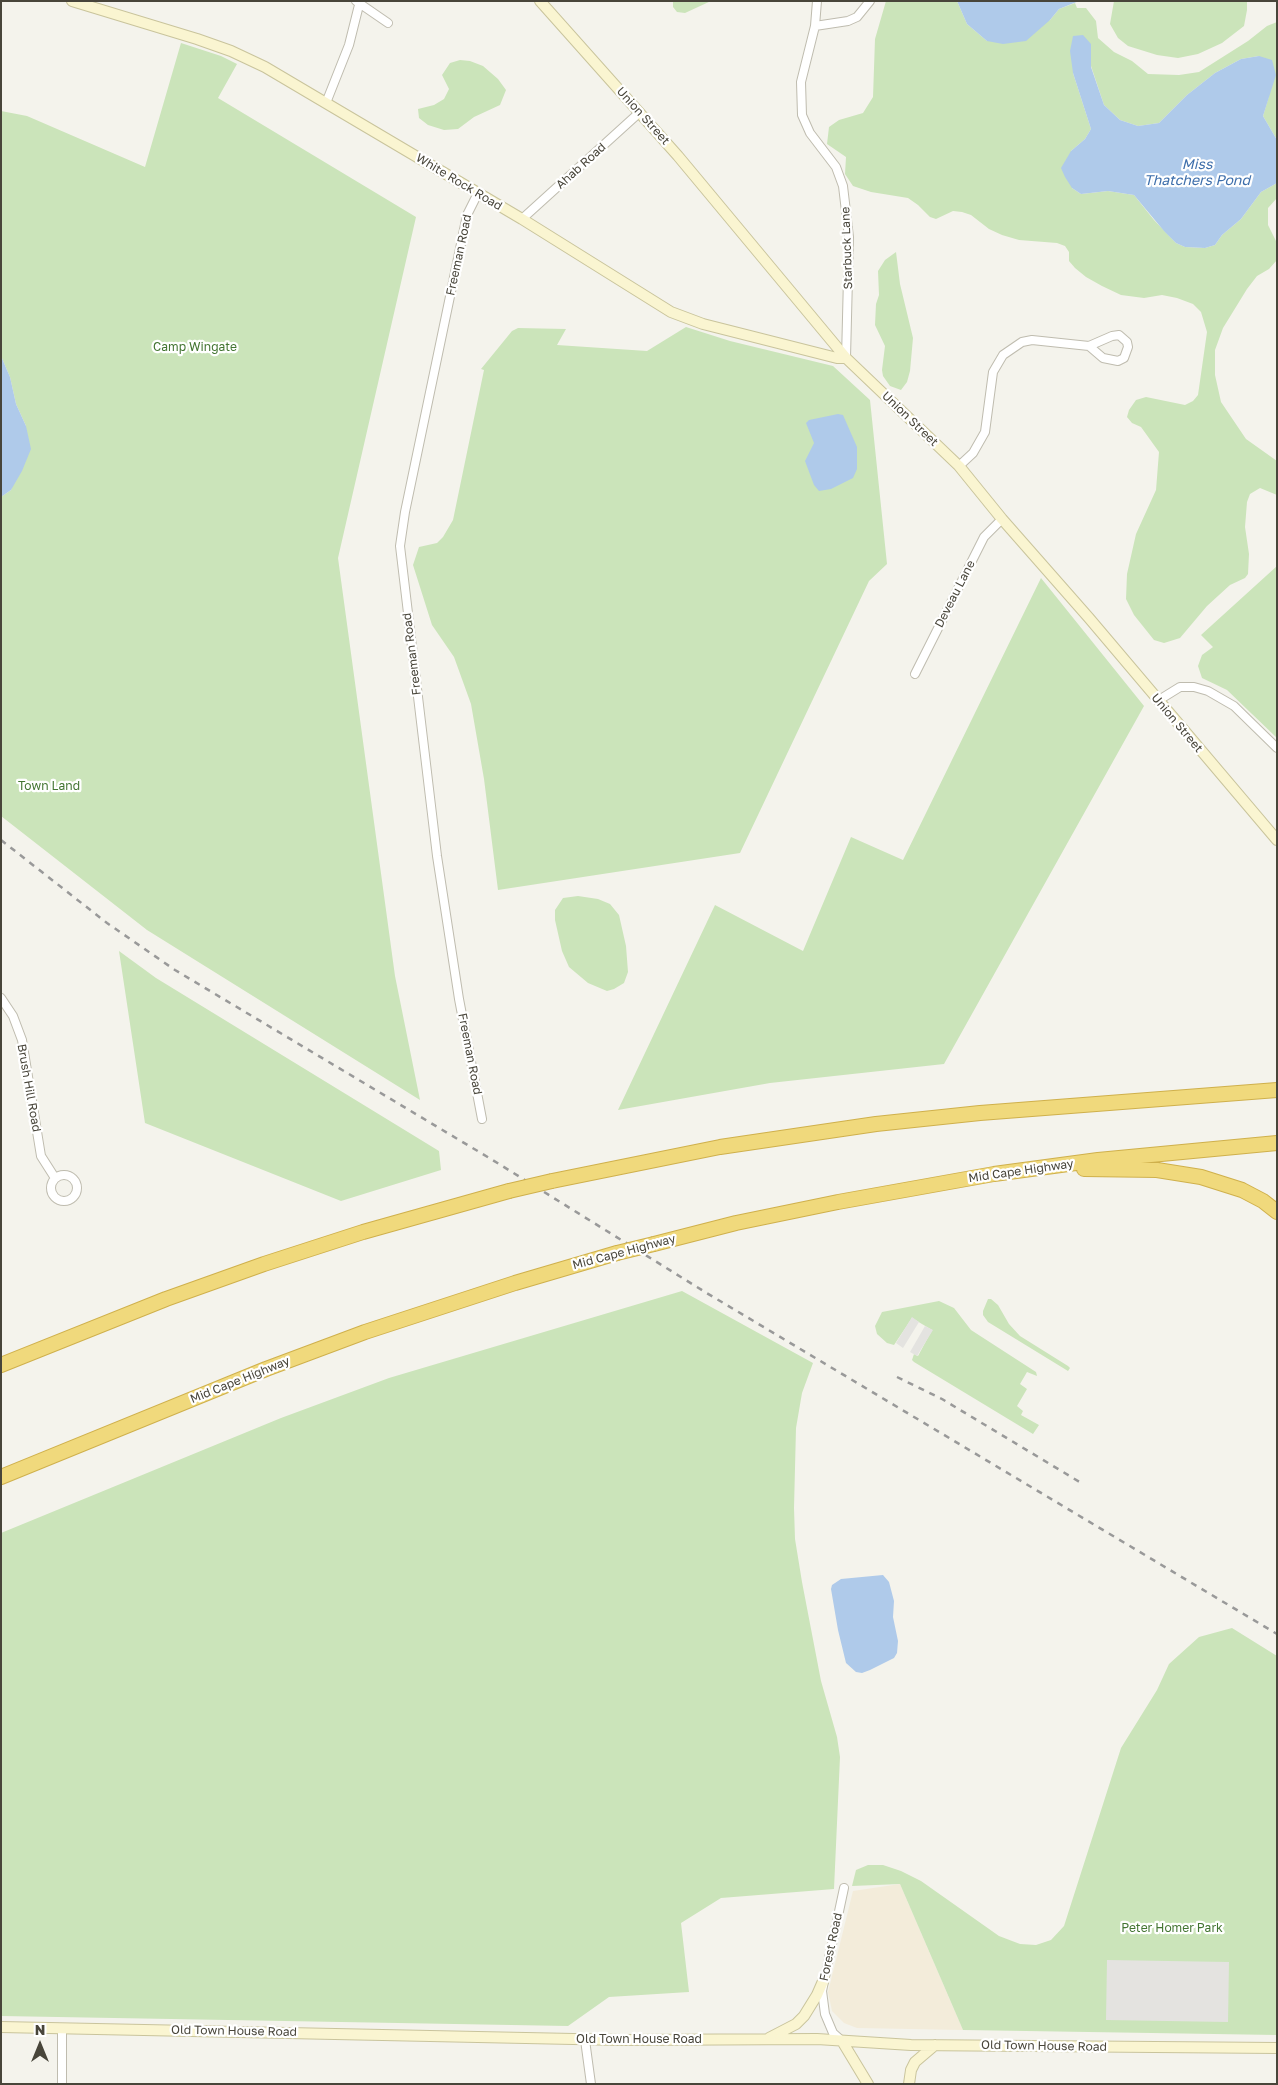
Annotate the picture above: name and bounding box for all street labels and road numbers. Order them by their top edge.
street label: Union Street [613,84,673,148]
street label: Ahab Road [553,140,609,192]
street label: White Rock Road [413,151,505,213]
street label: Starbuck Lane [838,206,856,290]
street label: Freeman Road [443,213,475,297]
street label: Union Street [879,389,941,449]
street label: Deveau Lane [932,558,978,630]
street label: Freeman Road [400,612,424,696]
street label: Union Street [1148,691,1206,755]
street label: Freeman Road [455,1012,485,1096]
street label: Brush Hill Road [14,1043,44,1133]
street label: Mid Cape Highway [968,1157,1074,1185]
street label: Mid Cape Highway [571,1231,677,1273]
street label: Mid Cape Highway [188,1353,292,1407]
street label: Forest Road [817,1912,845,1982]
street label: Old Town House Road [171,2023,297,2039]
street label: Old Town House Road [576,2032,702,2046]
street label: Old Town House Road [981,2038,1107,2054]

